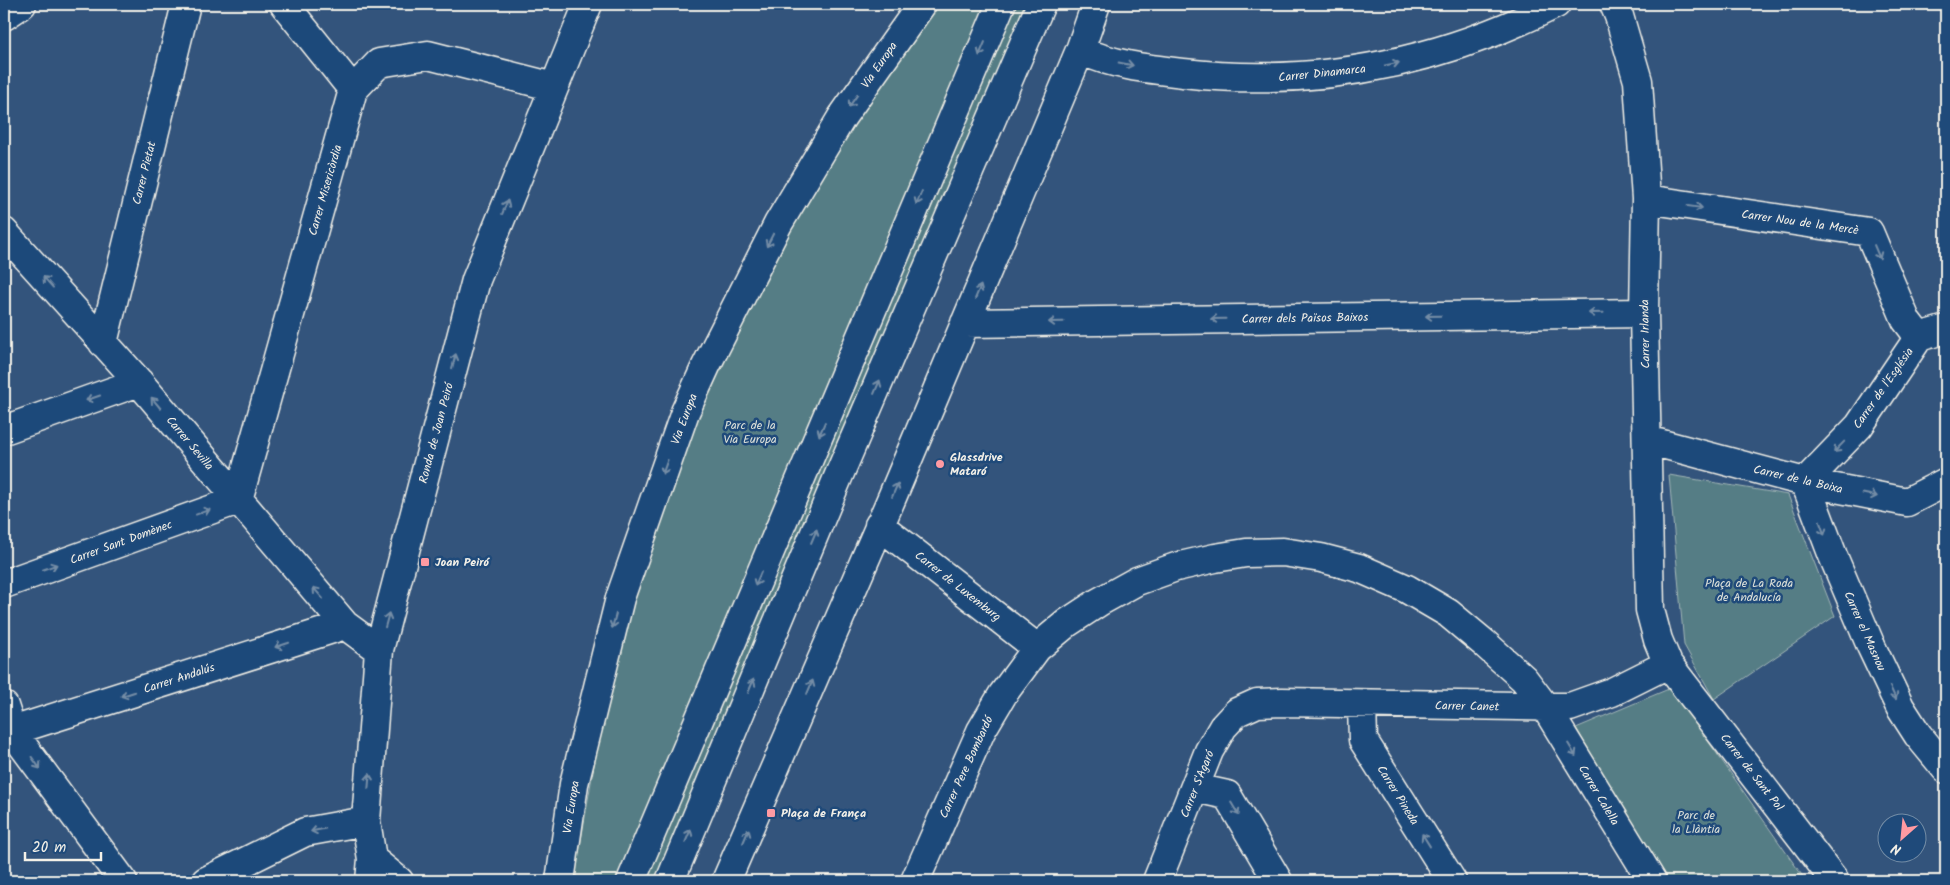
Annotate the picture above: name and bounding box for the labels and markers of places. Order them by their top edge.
place label: Glassdrive Mataró [950,448,1003,481]
marker: Glassdrive Mataró [934,458,946,470]
place label: Joan Peiró [435,553,491,572]
marker: Joan Peiró [419,556,431,568]
place label: Plaça de França [781,804,866,823]
marker: Plaça de França [765,807,777,819]

